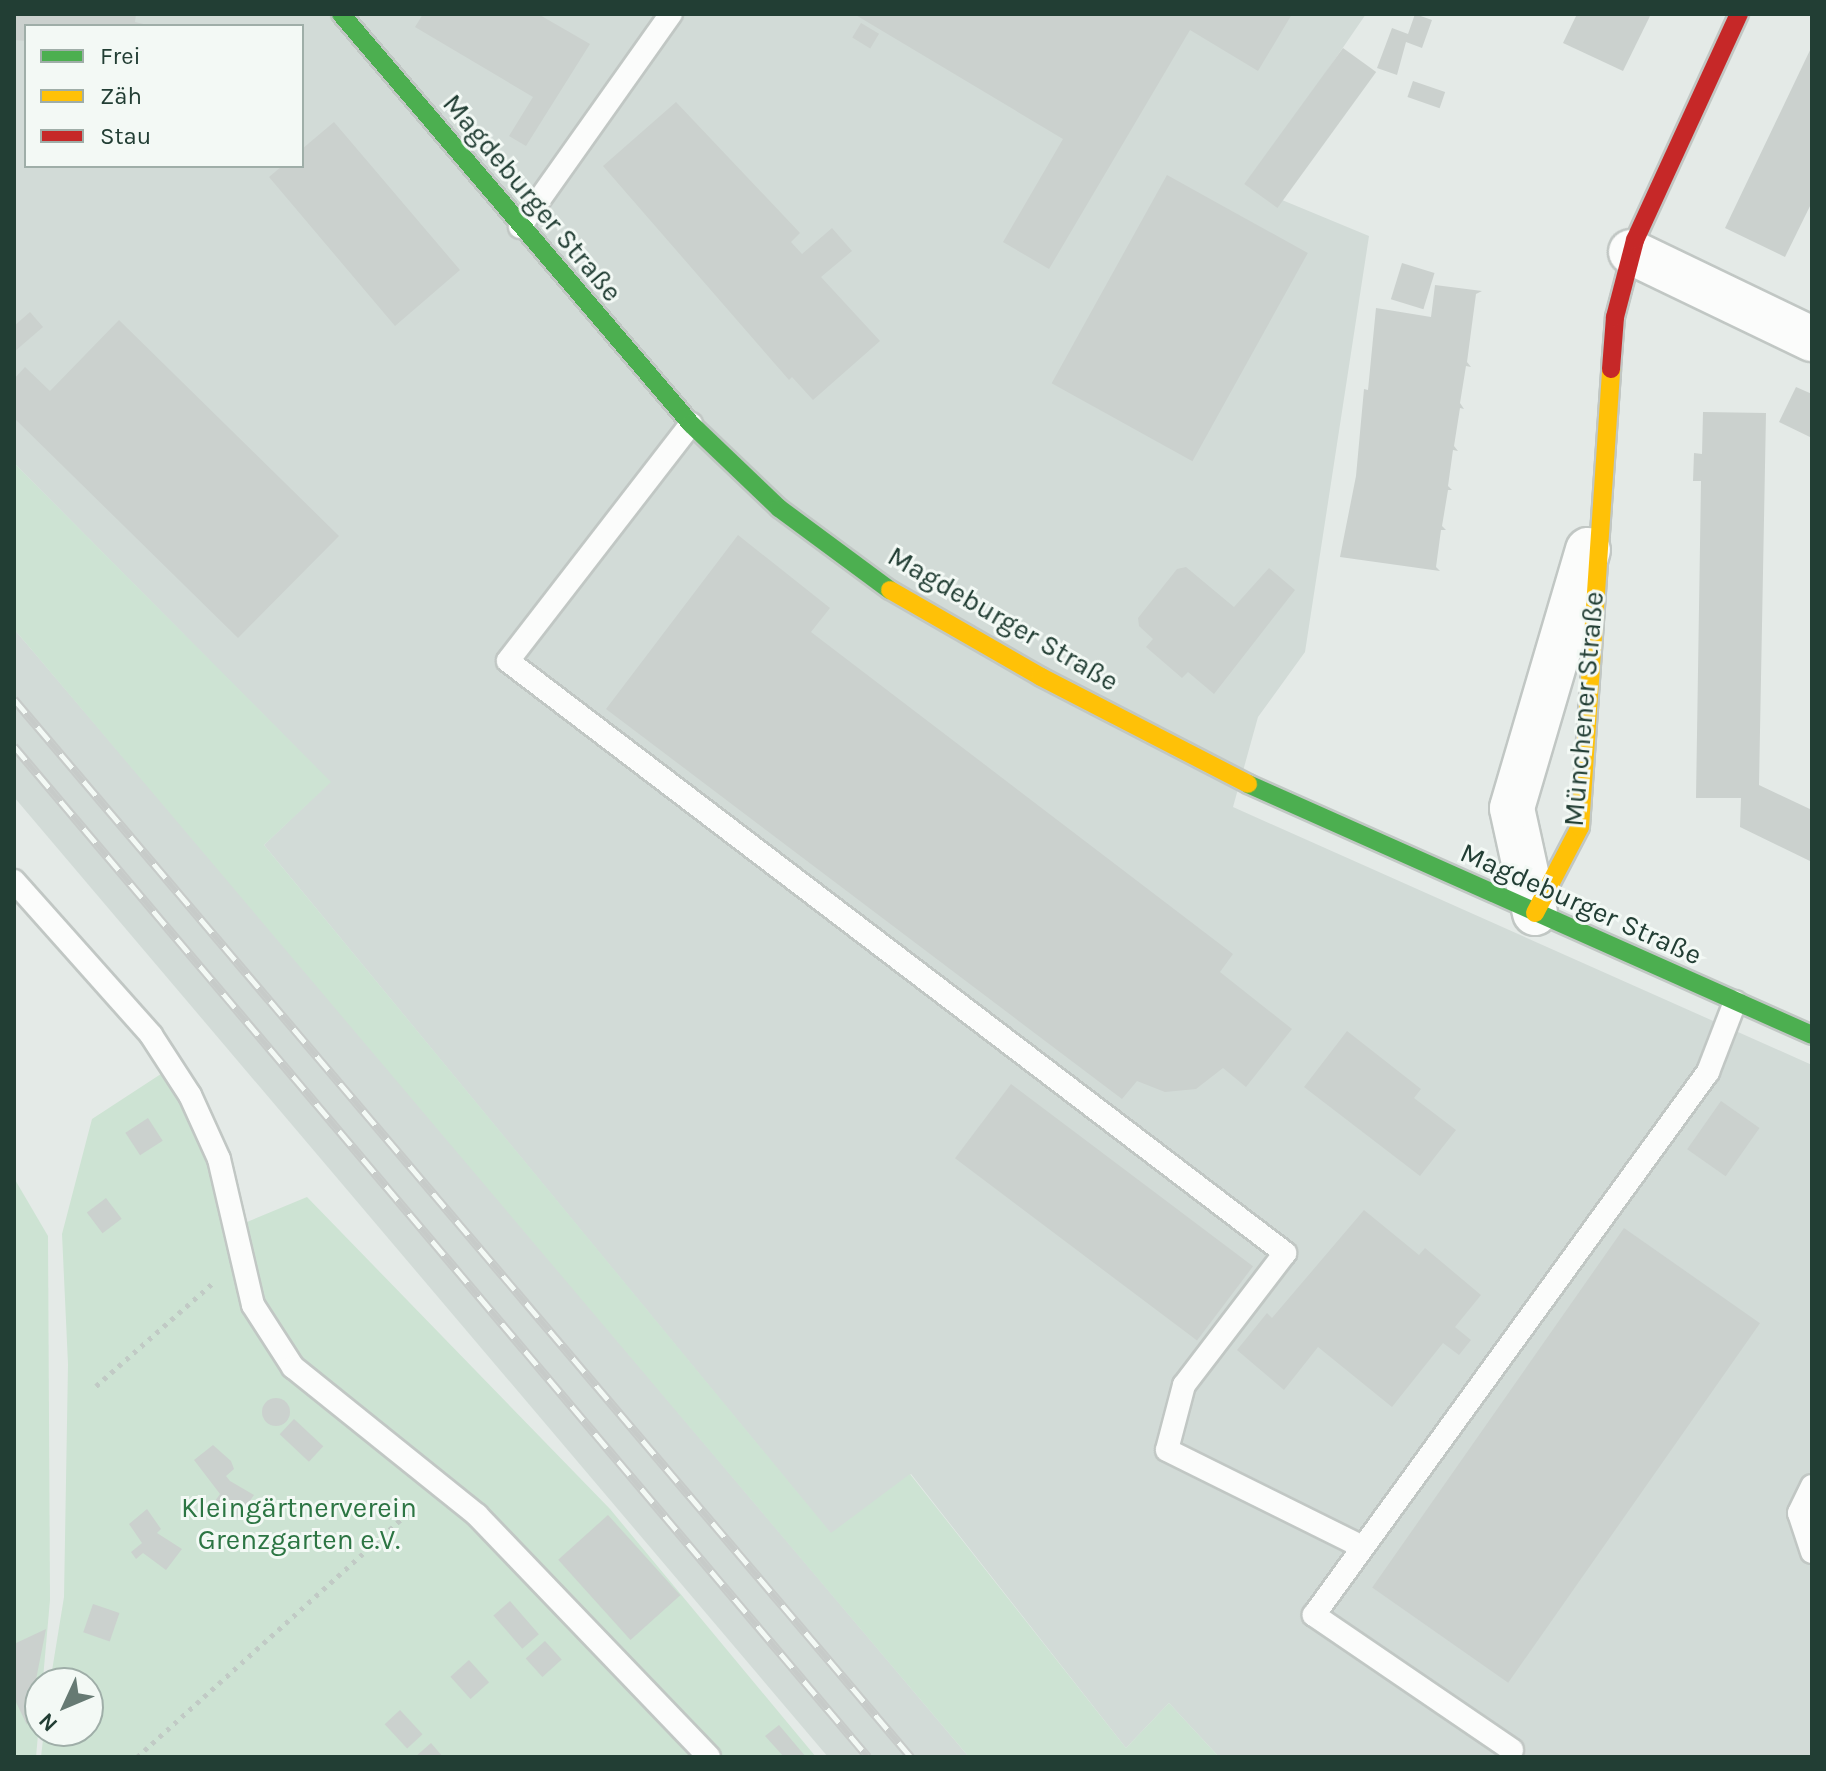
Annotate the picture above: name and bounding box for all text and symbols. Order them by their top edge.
legend [24,24,304,168]
text: Frei [100,42,141,70]
text: Zäh [100,82,142,110]
street label: Magdeburger Straße [435,87,629,309]
text: Stau [100,122,151,150]
street label: Magdeburger Straße [882,539,1124,699]
street label: Münchener Straße [1557,590,1611,828]
street label: Magdeburger Straße [1455,836,1707,972]
park label: Kleingärtnerverein Grenzgarten e.V. [181,1491,417,1557]
north arrow [24,1667,104,1747]
text: N [33,1708,63,1737]

